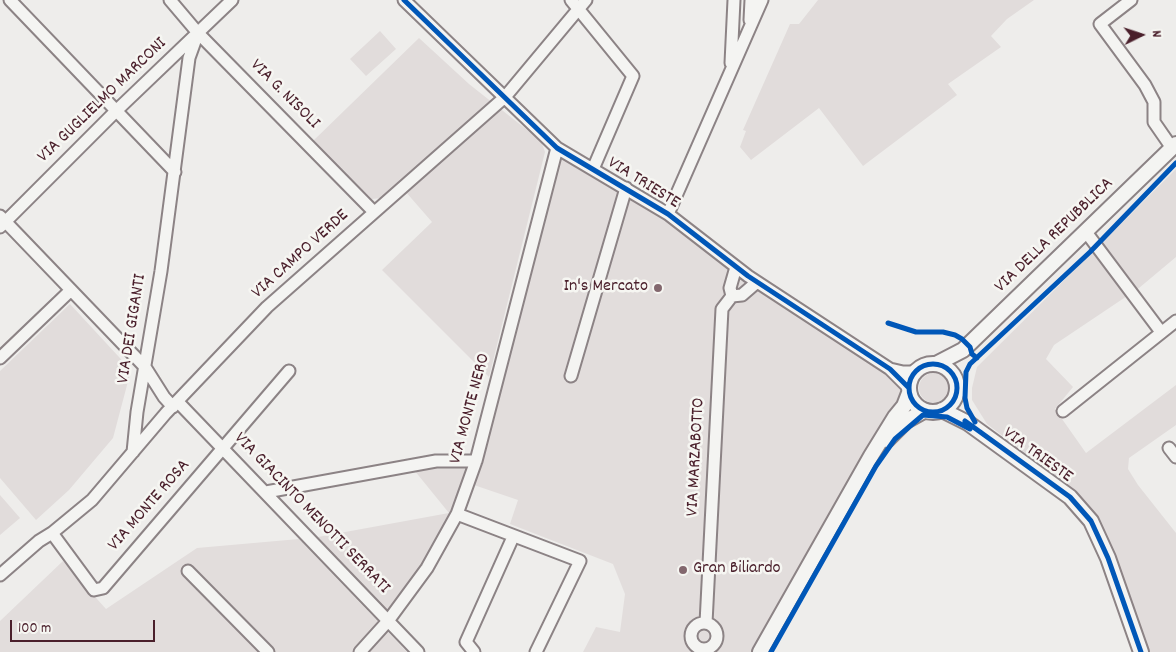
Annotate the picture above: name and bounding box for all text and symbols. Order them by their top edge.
north arrow [1116,10,1166,60]
text: N [1146,30,1166,38]
street label: VIA GUGLIELMO MARCONI [34,34,172,168]
street label: VIA G. NISOLI [245,56,323,134]
street label: VIA TRIESTE [603,153,683,215]
street label: VIA DELLA REPUBBLICA [991,174,1119,298]
street label: VIA CAMPO VERDE [248,206,354,304]
street label: VIA DEI GIGANTI [114,273,152,385]
place label: In's Mercato [563,277,648,299]
marker: In's Mercato [652,282,664,294]
street label: VIA MONTE NERO [446,351,496,467]
street label: VIA MARZABOTTO [683,397,711,517]
street label: VIA TRIESTE [998,423,1076,489]
street label: VIA GIACINTO MENOTTI SERRATI [228,429,394,599]
street label: VIA MONTE ROSA [104,456,196,556]
place label: Gran Biliardo [693,559,781,581]
marker: Gran Biliardo [677,564,689,576]
scale bar [12,610,158,642]
text: 100 m [18,618,51,640]

